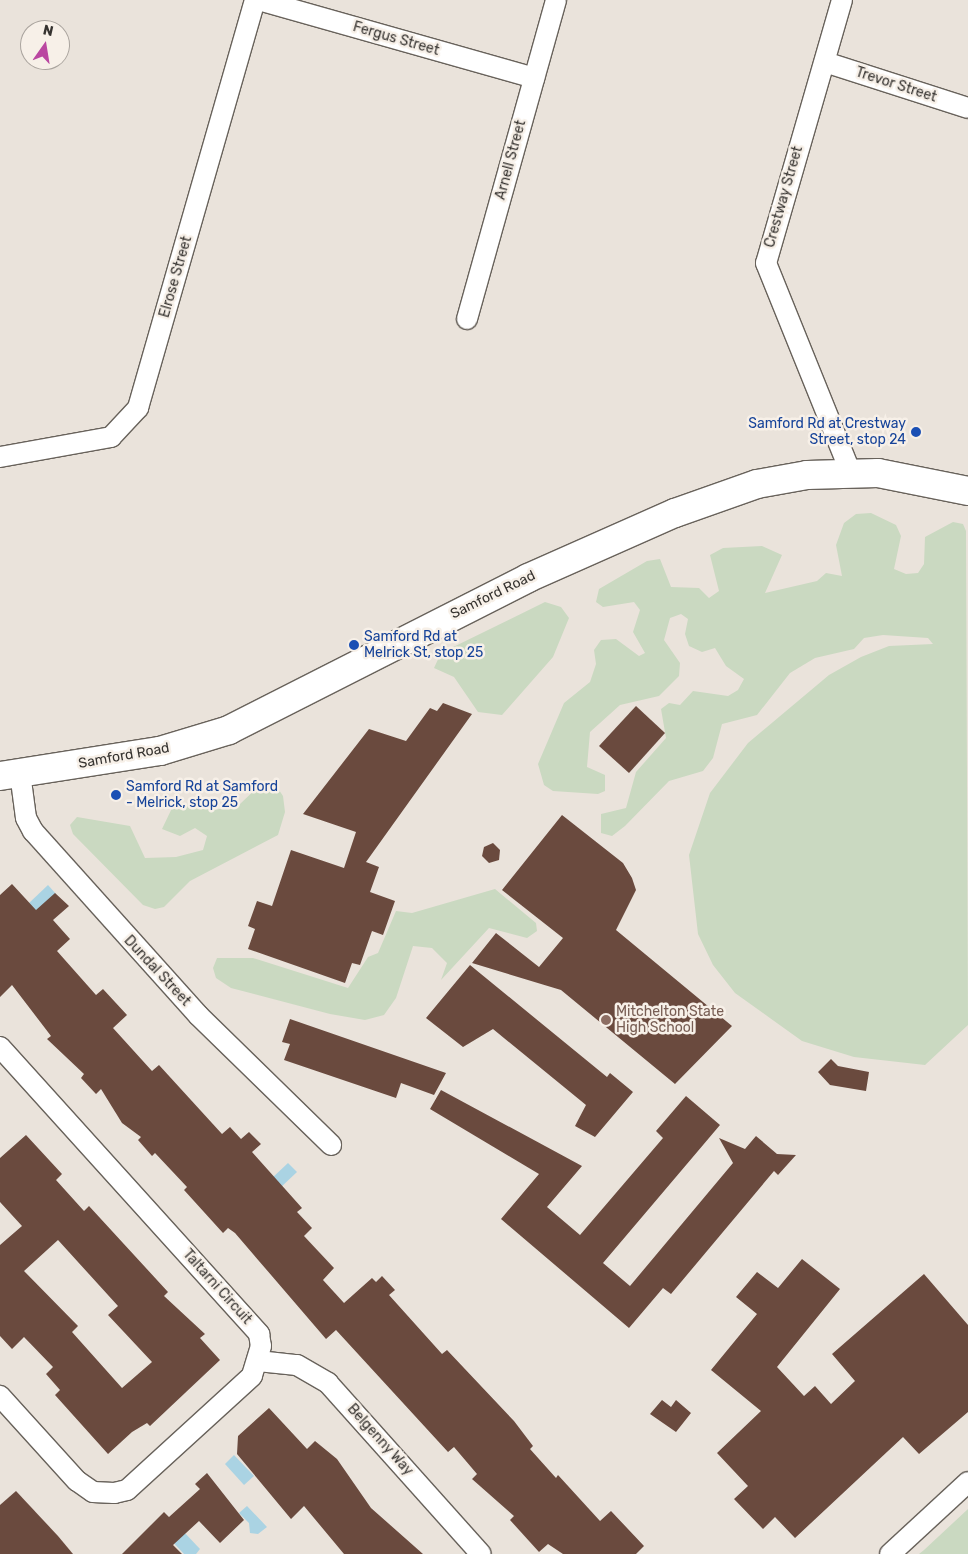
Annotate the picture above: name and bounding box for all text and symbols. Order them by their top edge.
street label: Fergus Street [351,19,441,59]
north arrow [20,20,70,70]
text: N [41,21,55,40]
street label: Trevor Street [853,64,939,106]
street label: Arnell Street [492,118,530,202]
street label: Crestway Street [761,144,807,250]
street label: Elrose Street [156,234,196,320]
place label: Samford Rd at Crestway Street, stop 24 [748,416,906,448]
marker: Samford Rd at Crestway Street, stop 24 [910,426,922,438]
street label: Samford Road [448,567,538,623]
place label: Samford Rd at Melrick St, stop 25 [364,629,483,662]
marker: Samford Rd at Melrick St, stop 25 [348,639,360,651]
street label: Samford Road [77,740,171,772]
place label: Samford Rd at Samford - Melrick, stop 25 [126,779,278,812]
marker: Samford Rd at Samford - Melrick, stop 25 [110,789,122,801]
street label: Dundal Street [120,932,194,1010]
place label: Mitchelton State High School [616,1004,724,1036]
marker: Mitchelton State High School [600,1014,612,1026]
street label: Taltarni Circuit [179,1246,255,1328]
street label: Belgenny Way [343,1401,417,1479]

